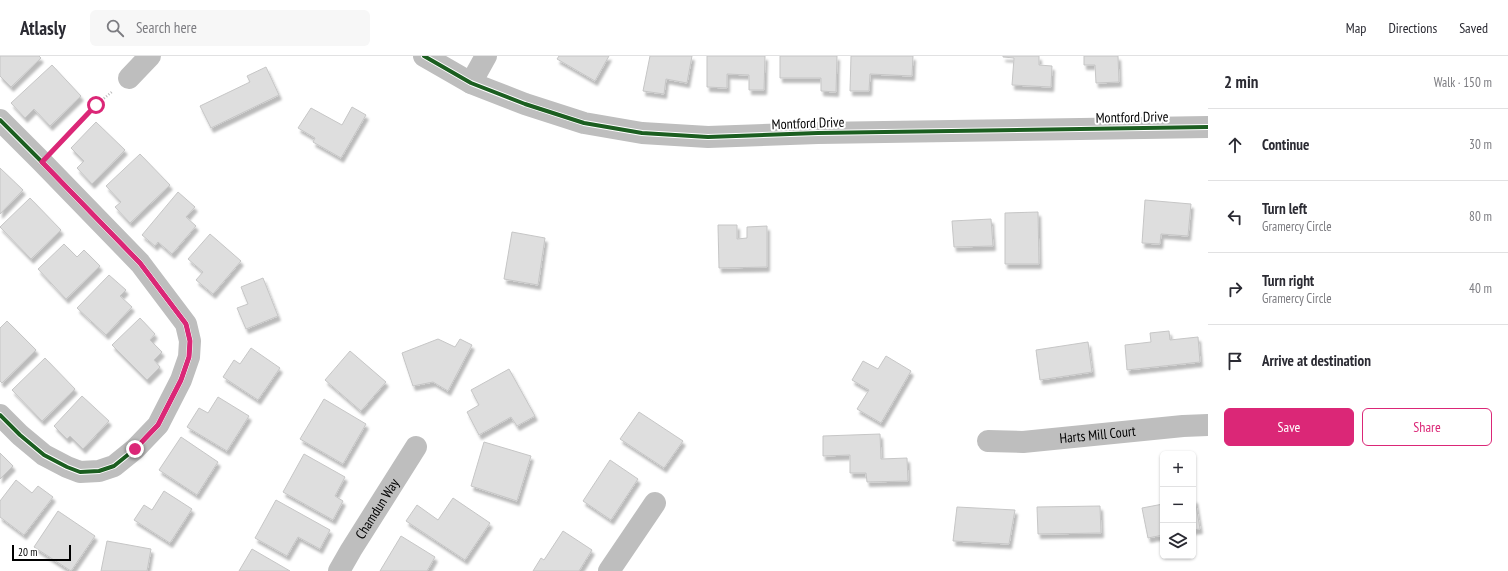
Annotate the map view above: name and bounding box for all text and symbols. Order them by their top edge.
search box [90,10,370,46]
text: Atlasly [20,16,66,40]
icon: search [104,17,126,39]
text: Search here [136,18,197,37]
text: Map [1346,19,1366,37]
text: Directions [1388,19,1437,37]
text: Saved [1459,19,1488,37]
text: 2 min [1224,71,1258,93]
text: Walk · 150 m [1434,74,1492,91]
route start [87,96,105,114]
street label: Montford Drive [1095,107,1169,127]
street label: Montford Drive [771,113,845,133]
icon: ahead [1224,134,1246,156]
text: Continue [1262,135,1309,154]
text: 30 m [1469,136,1492,153]
text: Turn left [1262,199,1307,218]
icon: left [1224,206,1246,228]
text: 80 m [1469,208,1492,225]
text: Gramercy Circle [1262,218,1332,235]
text: Turn right [1262,271,1314,290]
icon: right [1224,278,1246,300]
text: 40 m [1469,280,1492,297]
text: Gramercy Circle [1262,290,1332,307]
icon: arrive [1224,350,1246,372]
text: Arrive at destination [1262,351,1371,370]
button: Save [1224,408,1354,446]
button: Share [1362,408,1492,446]
street label: Harts Mill Court [1059,422,1137,447]
route end [126,440,144,458]
map controls [1160,451,1196,559]
button: + [1160,451,1196,487]
street label: Chamdun Way [351,474,403,542]
button: − [1160,487,1196,523]
button: layers [1160,523,1196,559]
scale bar [12,543,71,562]
text: 20 m [18,545,37,559]

